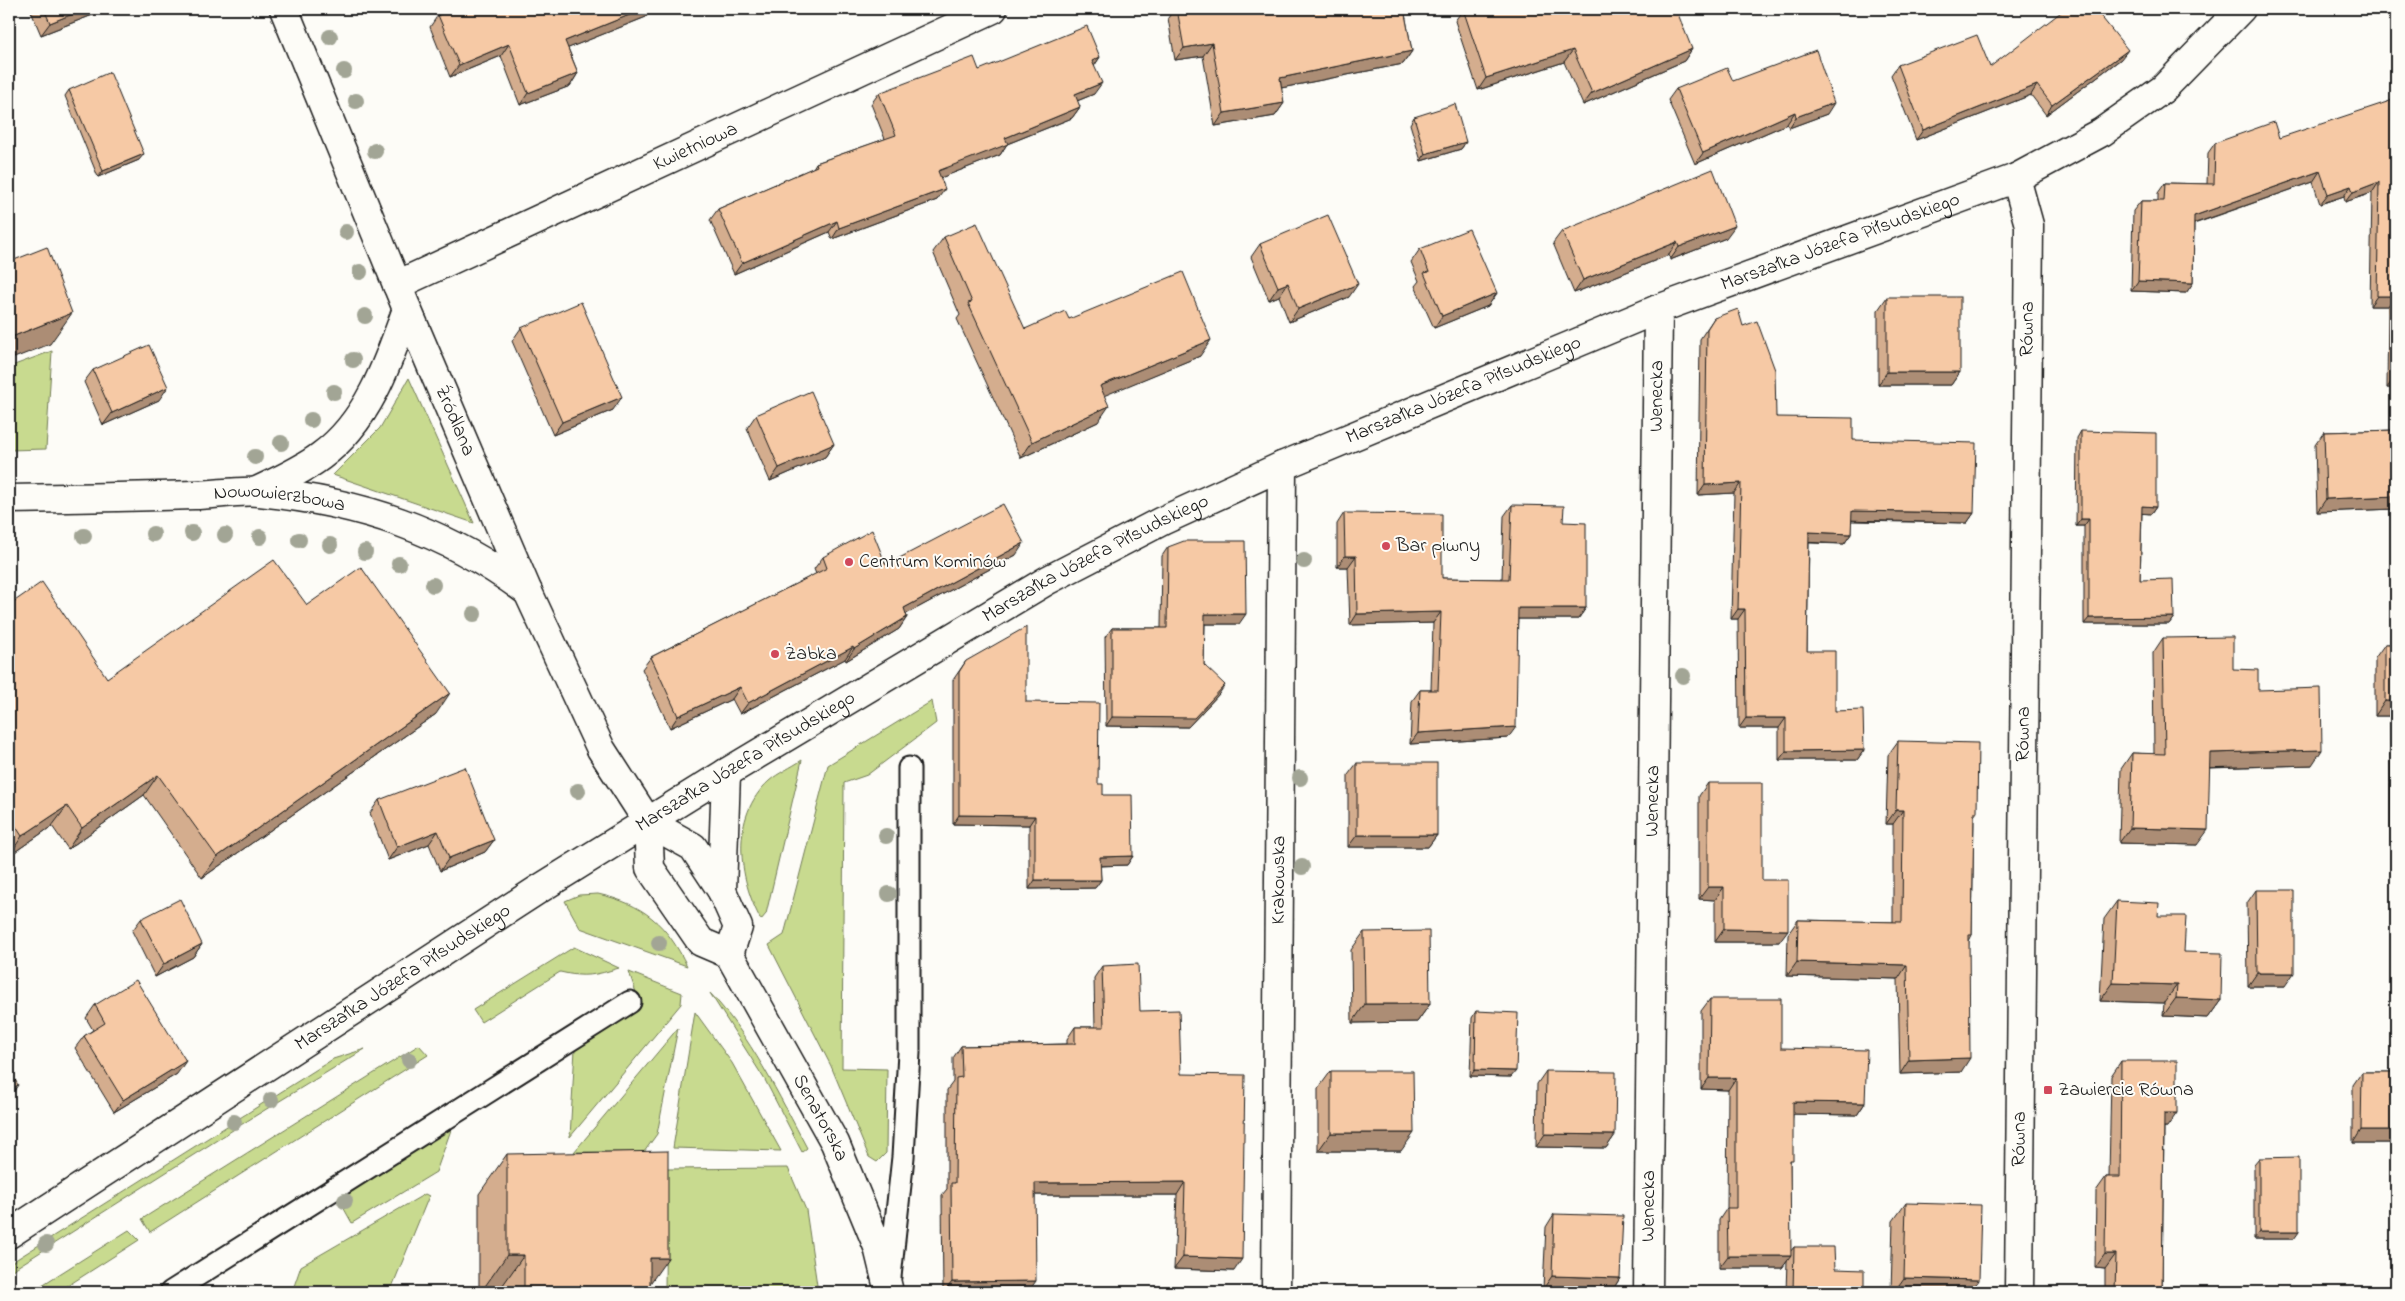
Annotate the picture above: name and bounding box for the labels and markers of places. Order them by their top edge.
place label: Bar piwny [1395,532,1480,561]
marker: Bar piwny [1380,540,1392,552]
place label: Centrum Kominów [859,548,1006,577]
marker: Centrum Kominów [843,556,855,568]
place label: Żabka [785,640,837,669]
marker: Żabka [769,648,781,660]
place label: Zawiercie Równa [2058,1076,2194,1105]
marker: Zawiercie Równa [2042,1084,2054,1096]

